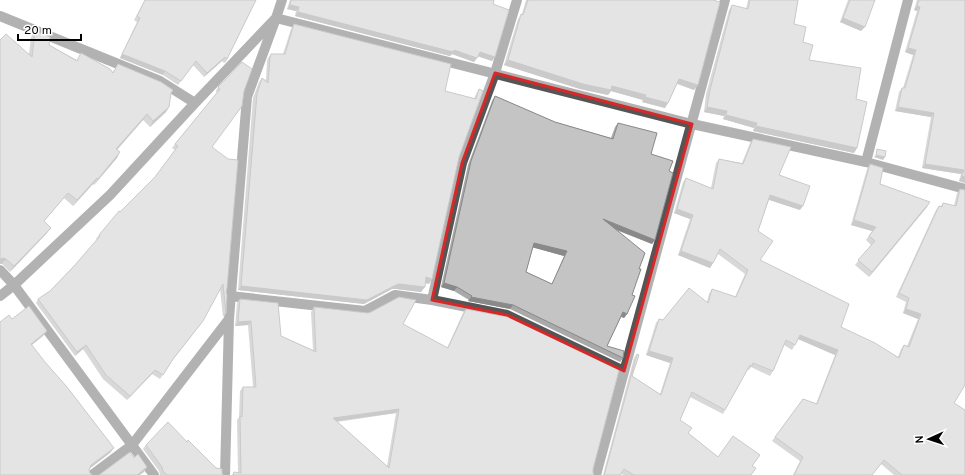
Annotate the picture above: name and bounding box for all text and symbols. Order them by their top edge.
scale bar [18,16,81,42]
text: 20 m [24,23,52,39]
north arrow [909,419,949,459]
text: N [913,435,927,444]

